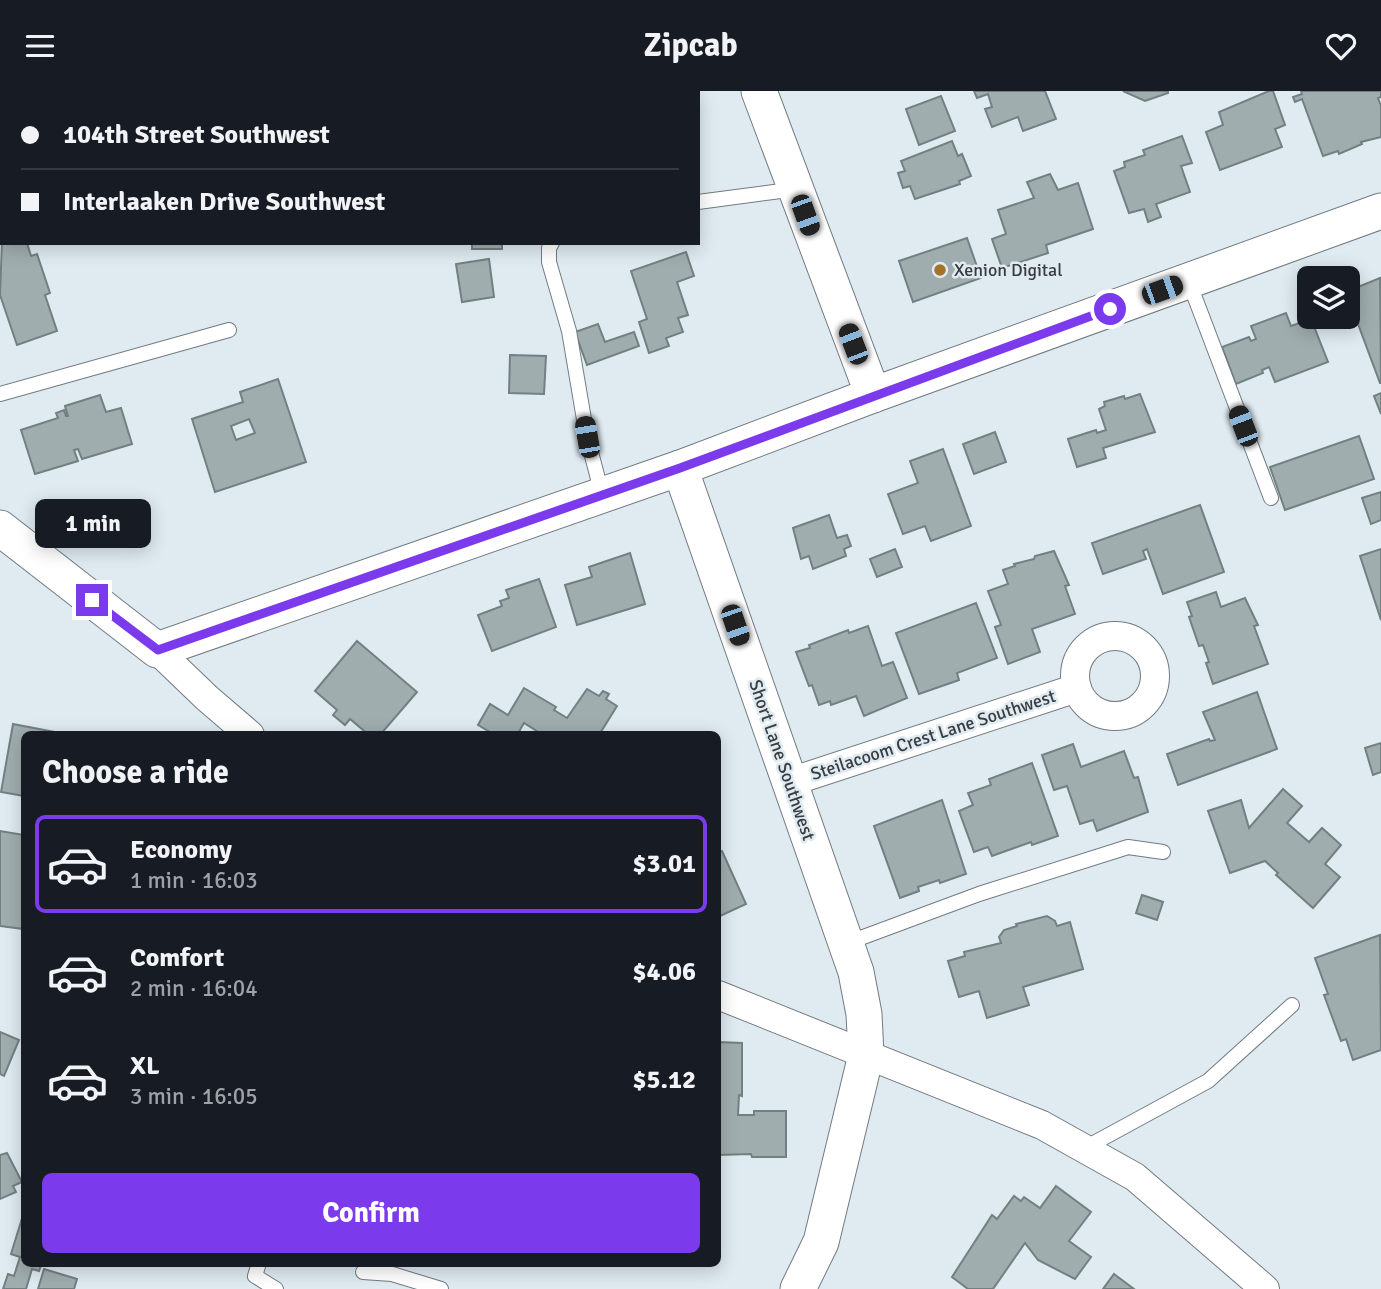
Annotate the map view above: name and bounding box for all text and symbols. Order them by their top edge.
text: Zipcab [643,26,738,65]
icon: menu [21,27,59,65]
icon: heart [1322,27,1360,65]
text: 104th Street Southwest [63,119,330,151]
text: Interlaaken Drive Southwest [63,186,385,218]
car [788,192,823,238]
place label: Xenion Digital [954,259,1063,281]
marker: Xenion Digital [932,262,948,278]
map controls [1297,266,1360,329]
button: layers [1297,266,1360,329]
car [1139,273,1186,307]
route start [1094,293,1126,325]
car [836,321,871,367]
car [1226,403,1261,449]
car [574,414,601,460]
callout: 1 min [34,498,150,547]
text: 1 min [65,509,121,538]
route end [76,584,108,616]
car [719,602,752,648]
street label: Short Lane Southwest [744,677,820,843]
street label: Steilacoom Crest Lane Southwest [808,685,1058,785]
text: Choose a ride [42,753,229,792]
icon: car [46,833,109,896]
text: Economy [130,834,232,866]
text: $3.01 [632,848,696,880]
text: 1 min · 16:03 [130,866,258,895]
icon: car [46,941,109,1004]
text: Comfort [130,942,224,974]
text: $4.06 [632,956,696,988]
text: 2 min · 16:04 [130,974,258,1003]
icon: car [46,1049,109,1112]
text: XL [130,1050,160,1082]
text: $5.12 [632,1064,696,1096]
text: 3 min · 16:05 [130,1082,258,1111]
button: Confirm [42,1173,700,1253]

